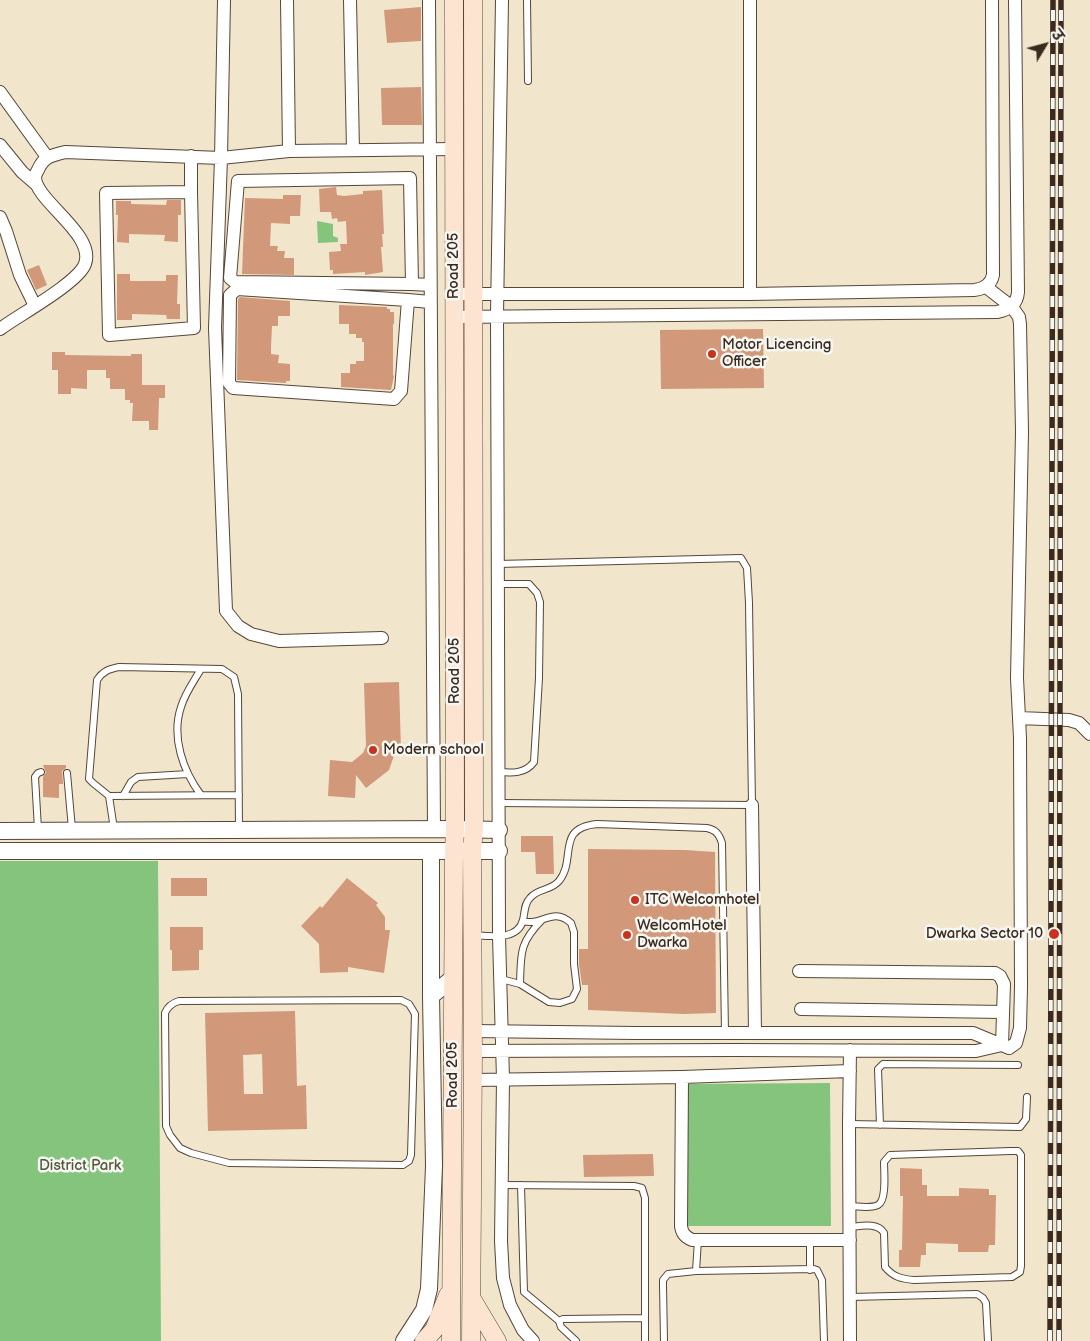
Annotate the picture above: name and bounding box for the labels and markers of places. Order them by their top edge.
place label: Motor Licencing Officer [722,336,831,371]
marker: Motor Licencing Officer [706,348,718,360]
place label: Modern school [383,741,484,759]
marker: Modern school [367,744,379,756]
place label: ITC Welcomhotel [645,891,759,909]
marker: ITC Welcomhotel [629,894,641,906]
place label: WelcomHotel Dwarka [637,917,727,952]
place label: Dwarka Sector 10 [926,925,1043,943]
marker: Dwarka Sector 10 [1047,927,1061,941]
marker: WelcomHotel Dwarka [621,929,633,941]

